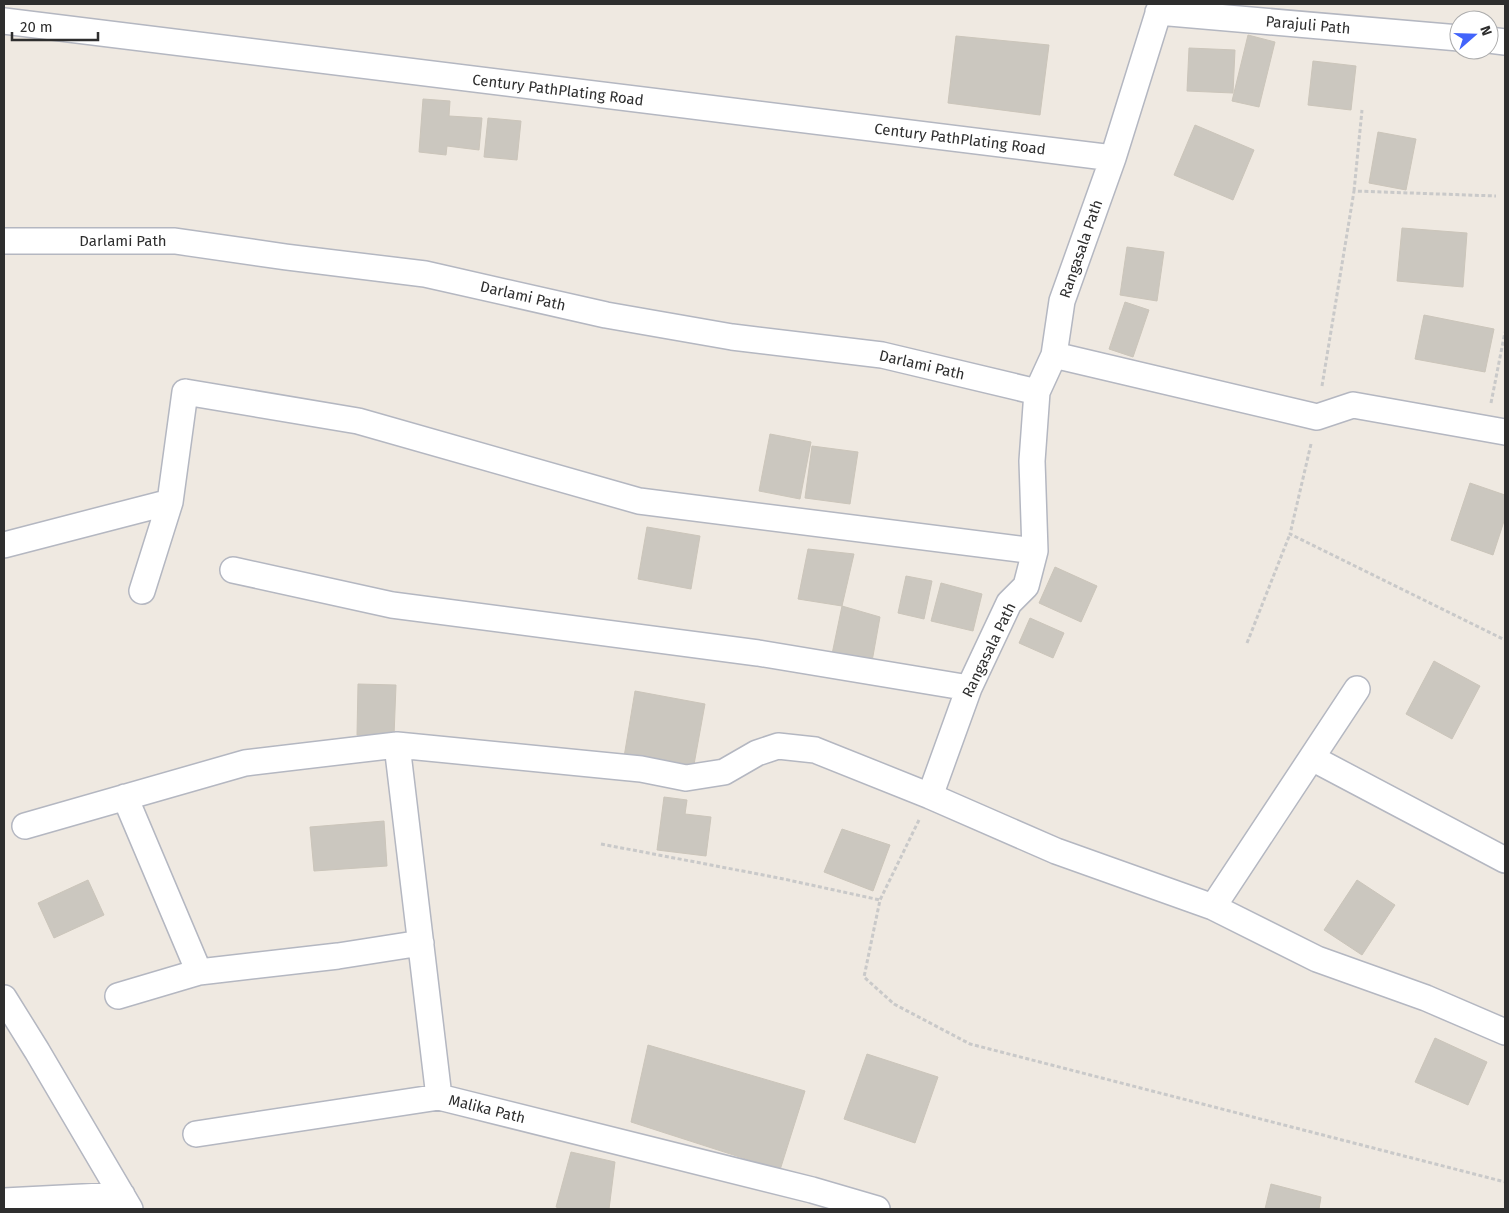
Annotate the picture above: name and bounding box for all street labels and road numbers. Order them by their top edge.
street label: Parajuli Path [1265,12,1351,38]
street label: Century PathPlating Road [471,71,645,109]
street label: Century PathPlating Road [873,120,1047,158]
street label: Rangasala Path [1056,197,1106,301]
street label: Darlami Path [79,232,167,250]
street label: Darlami Path [478,277,568,315]
street label: Darlami Path [877,346,967,384]
street label: Rangasala Path [958,600,1020,700]
street label: Malika Path [447,1091,527,1127]

